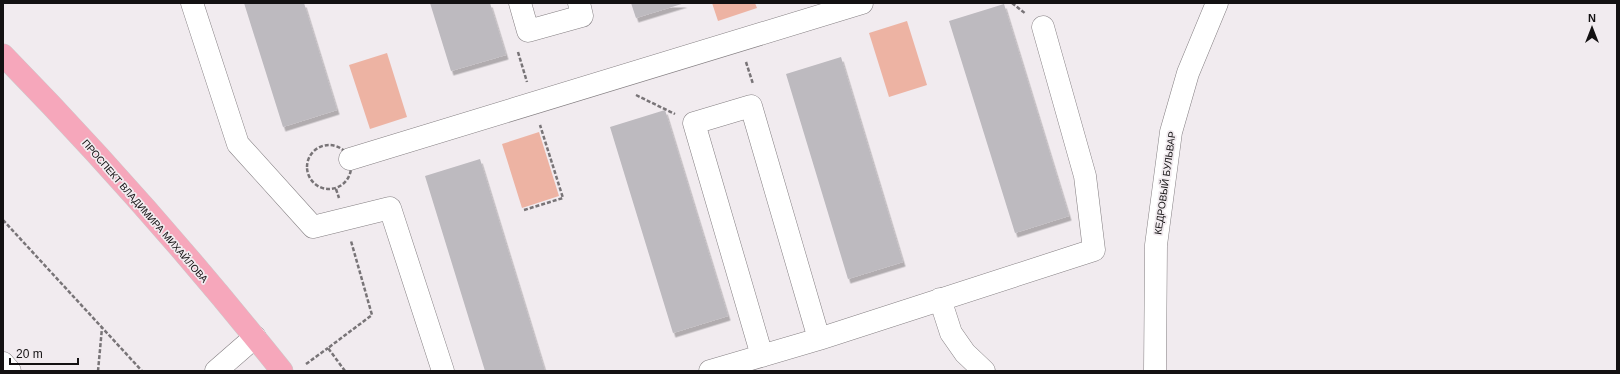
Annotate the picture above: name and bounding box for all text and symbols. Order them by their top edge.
north arrow [1572,8,1612,48]
text: N [1588,12,1596,24]
street label: КЕДРОВЫЙ БУЛЬВАР [1151,130,1178,235]
street label: ПРОСПЕКТ ВЛАДИМИРА МИХАЙЛОВА [80,137,211,285]
scale bar [10,340,78,366]
text: 20 m [16,347,43,361]

